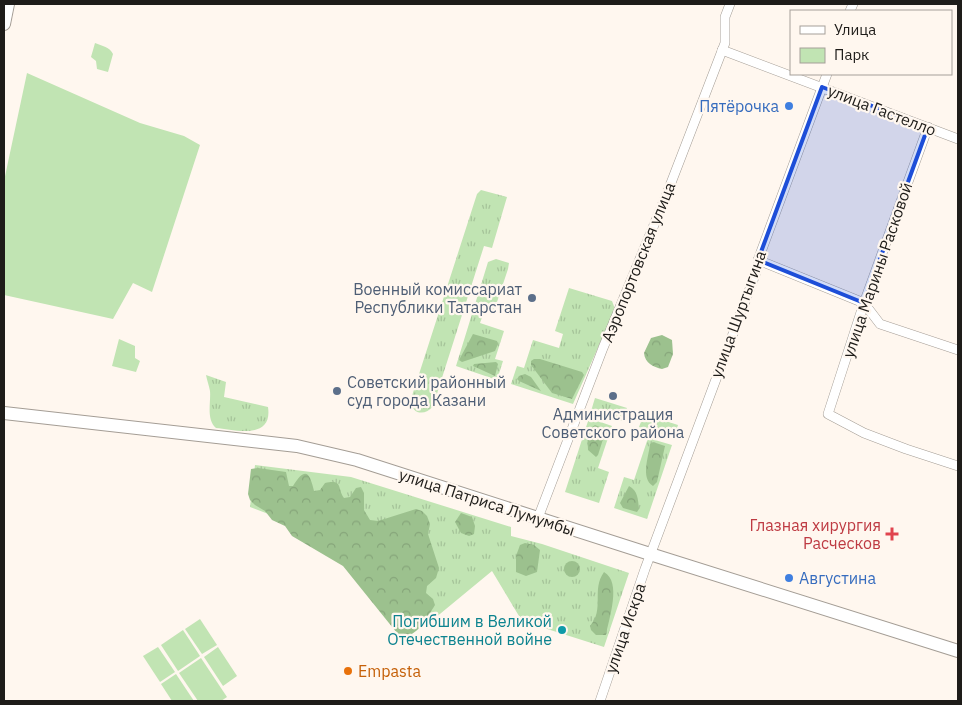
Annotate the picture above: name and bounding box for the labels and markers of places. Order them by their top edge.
place label: Пятёрочка [699,96,779,116]
marker: Пятёрочка [783,100,795,112]
place label: Военный комиссариат Республики Татарстан [353,279,522,317]
marker: Военный комиссариат Республики Татарстан [526,292,538,304]
place label: Советский районный суд города Казани [347,372,506,410]
marker: Советский районный суд города Казани [331,385,343,397]
marker: Администрация Советского района [607,390,619,402]
place label: Администрация Советского района [542,404,685,442]
place label: Глазная хирургия Расческов [749,515,881,553]
marker: Глазная хирургия Расческов [885,527,899,541]
place label: Августина [799,568,877,588]
marker: Августина [783,572,795,584]
place label: Погибшим в Великой Отечественной войне [387,611,552,649]
marker: Погибшим в Великой Отечественной войне [556,624,568,636]
place label: Empasta [358,661,421,681]
marker: Empasta [342,665,354,677]

